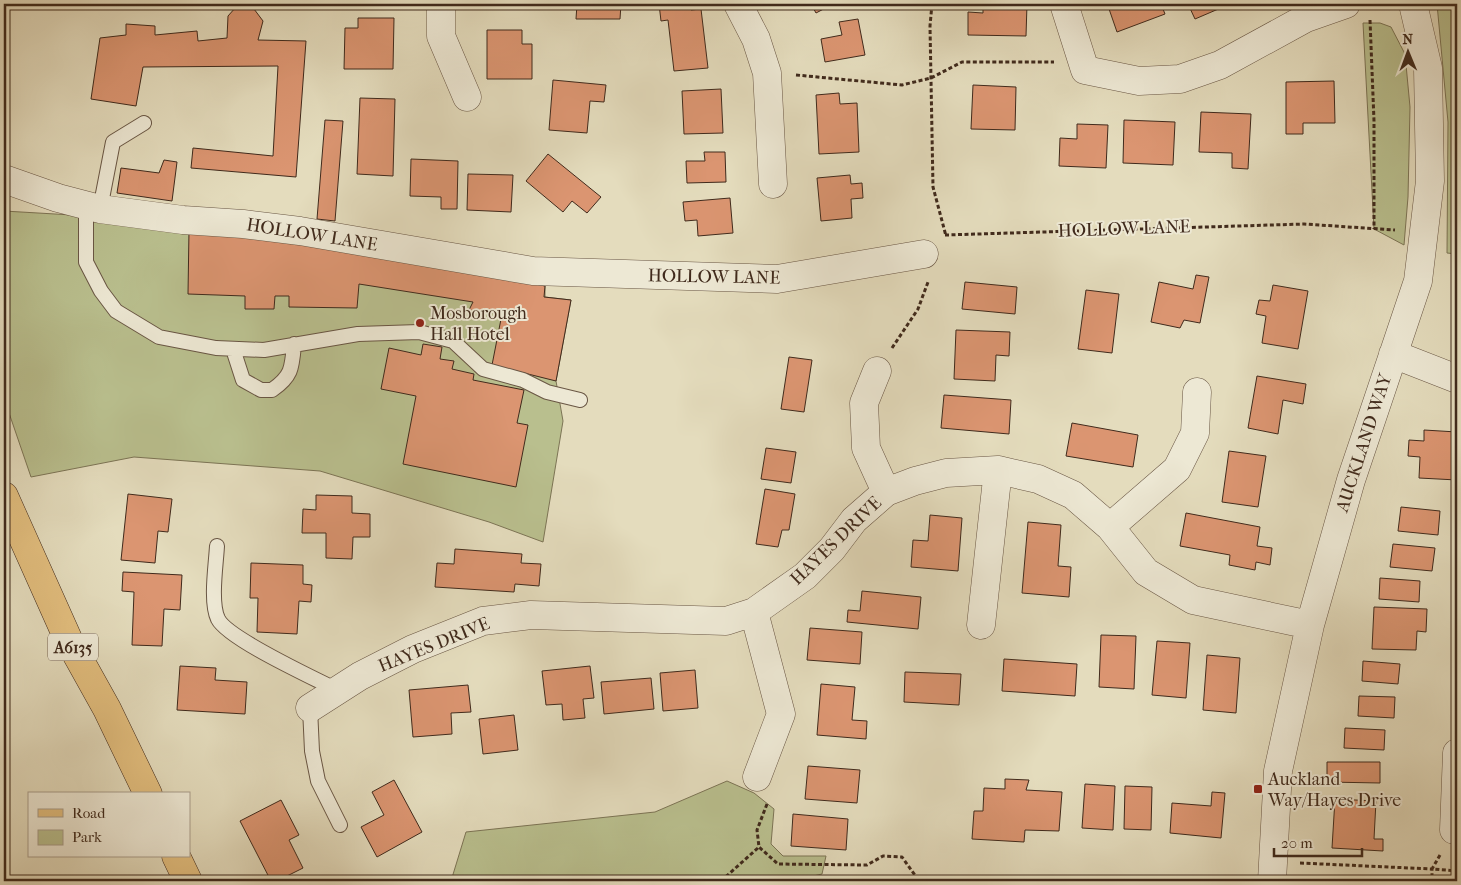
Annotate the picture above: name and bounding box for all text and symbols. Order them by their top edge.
north arrow [1384,28,1434,78]
text: N [1402,31,1414,48]
street label: HOLLOW LANE [245,214,379,256]
street label: HOLLOW LANE [1057,216,1191,242]
street label: HOLLOW LANE [648,265,780,289]
place label: Mosborough Hall Hotel [430,303,527,345]
marker: Mosborough Hall Hotel [414,317,426,329]
street label: AUCKLAND WAY [1331,370,1397,516]
street label: HAYES DRIVE [786,492,886,590]
street label: HAYES DRIVE [375,613,493,677]
road number: A6135 [48,634,98,660]
place label: Auckland Way/Hayes Drive [1267,769,1401,811]
marker: Auckland Way/Hayes Drive [1252,783,1264,795]
legend [28,792,190,858]
text: Road [72,804,106,822]
scale bar [1274,825,1361,857]
text: Park [72,828,102,846]
text: 20 m [1281,834,1313,852]

